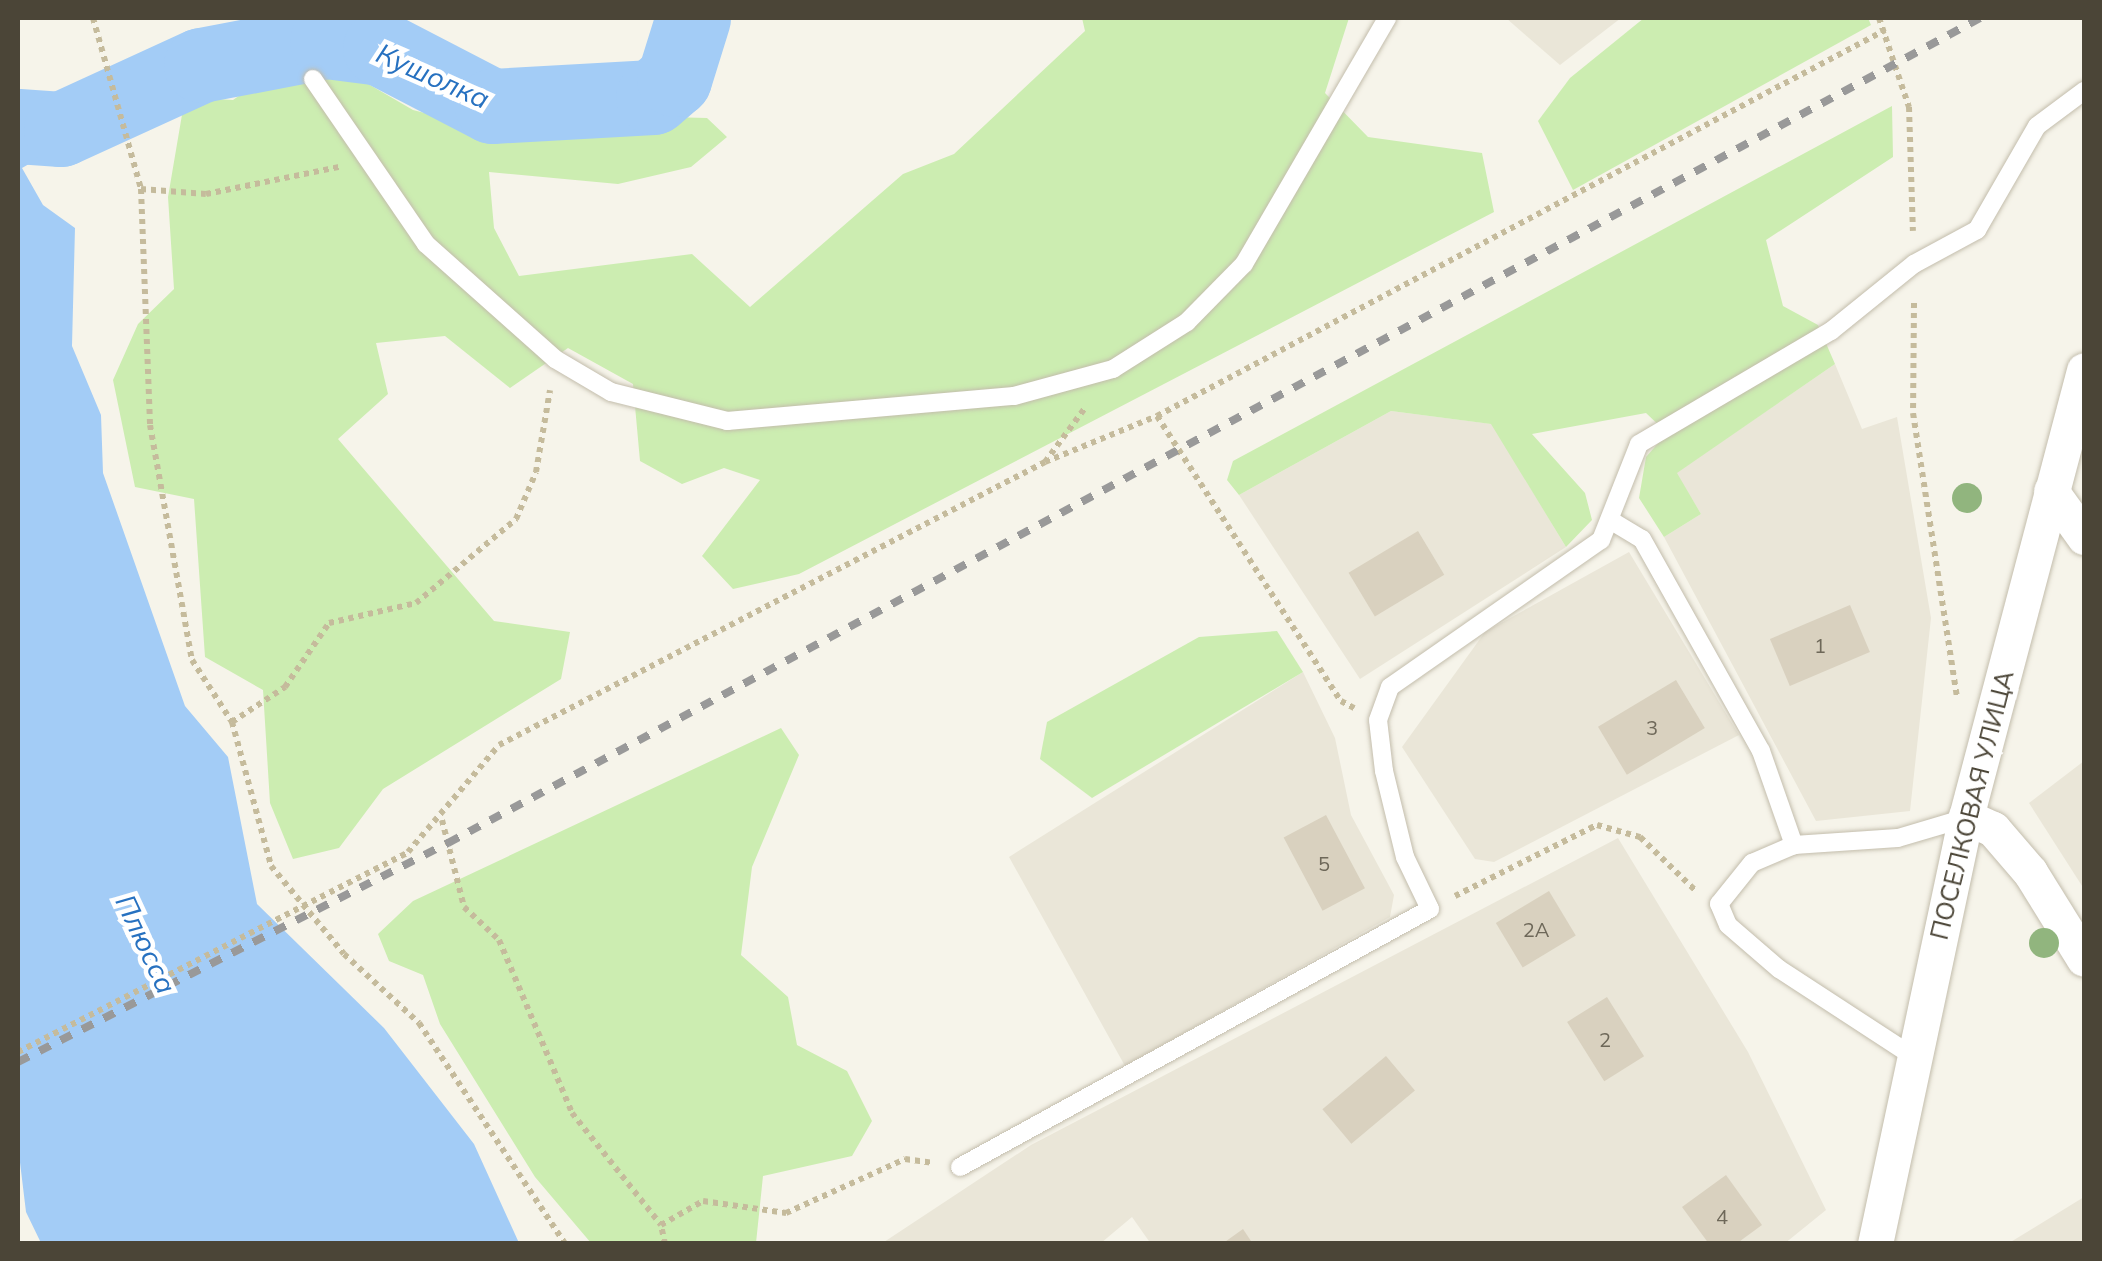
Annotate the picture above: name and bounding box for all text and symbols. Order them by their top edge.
water label: Кушолка [371,36,495,116]
house number: 1 [1814,633,1826,657]
street label: ПОСЕЛКОВАЯ УЛИЦА [1924,667,2020,943]
house number: 3 [1646,715,1658,739]
house number: 5 [1318,851,1330,875]
water label: Плюсса [109,889,183,999]
house number: 2А [1523,917,1549,941]
house number: 2 [1599,1027,1611,1051]
house number: 4 [1716,1204,1728,1228]

